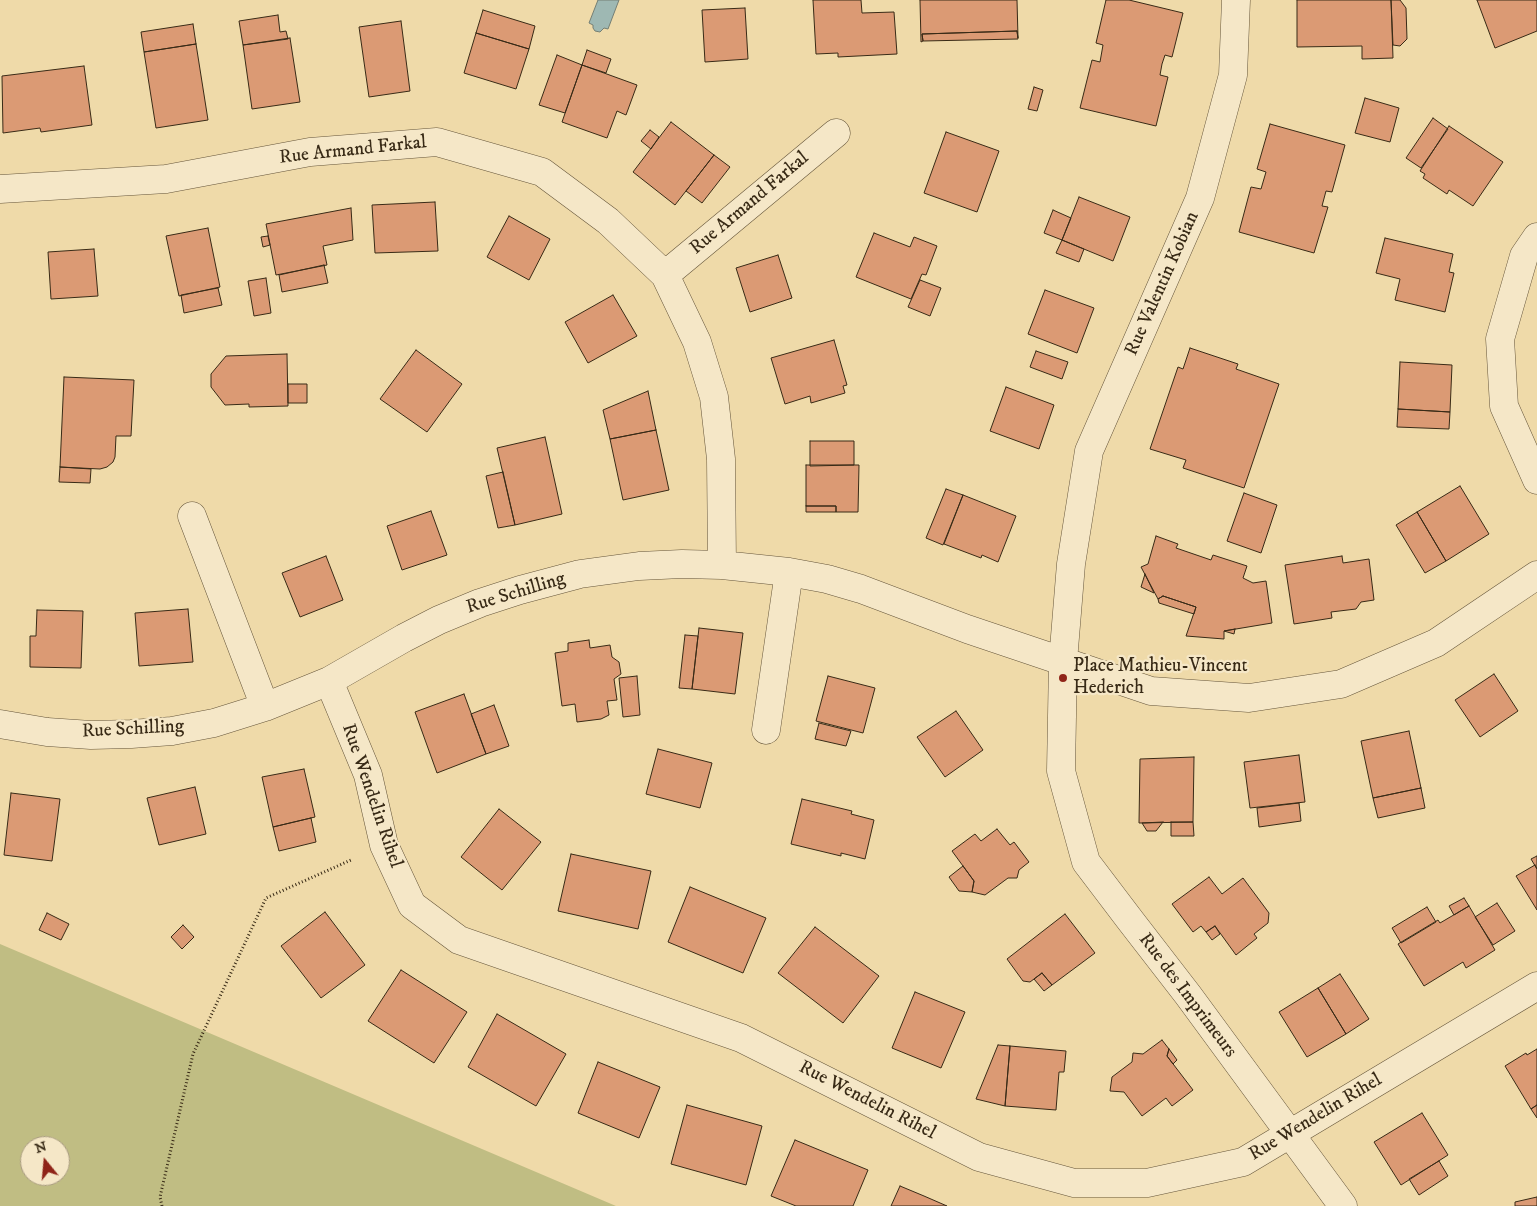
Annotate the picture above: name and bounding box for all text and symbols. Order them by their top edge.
street label: Rue Armand Farkal [278,132,428,170]
street label: Rue Armand Farkal [686,148,814,260]
street label: Rue Valentin Kobian [1121,208,1205,360]
street label: Rue Schilling [464,568,568,620]
place label: Place Mathieu-Vincent Hederich [1073,656,1248,700]
marker: Place Mathieu-Vincent Hederich [1057,672,1069,684]
street label: Rue Schilling [81,716,185,744]
street label: Rue Wendelin Rihel [336,721,406,871]
street label: Rue des Imprimeurs [1133,929,1241,1063]
street label: Rue Wendelin Rihel [795,1057,939,1145]
street label: Rue Wendelin Rihel [1245,1069,1387,1167]
north arrow [20,1136,70,1186]
text: N [33,1137,49,1158]

